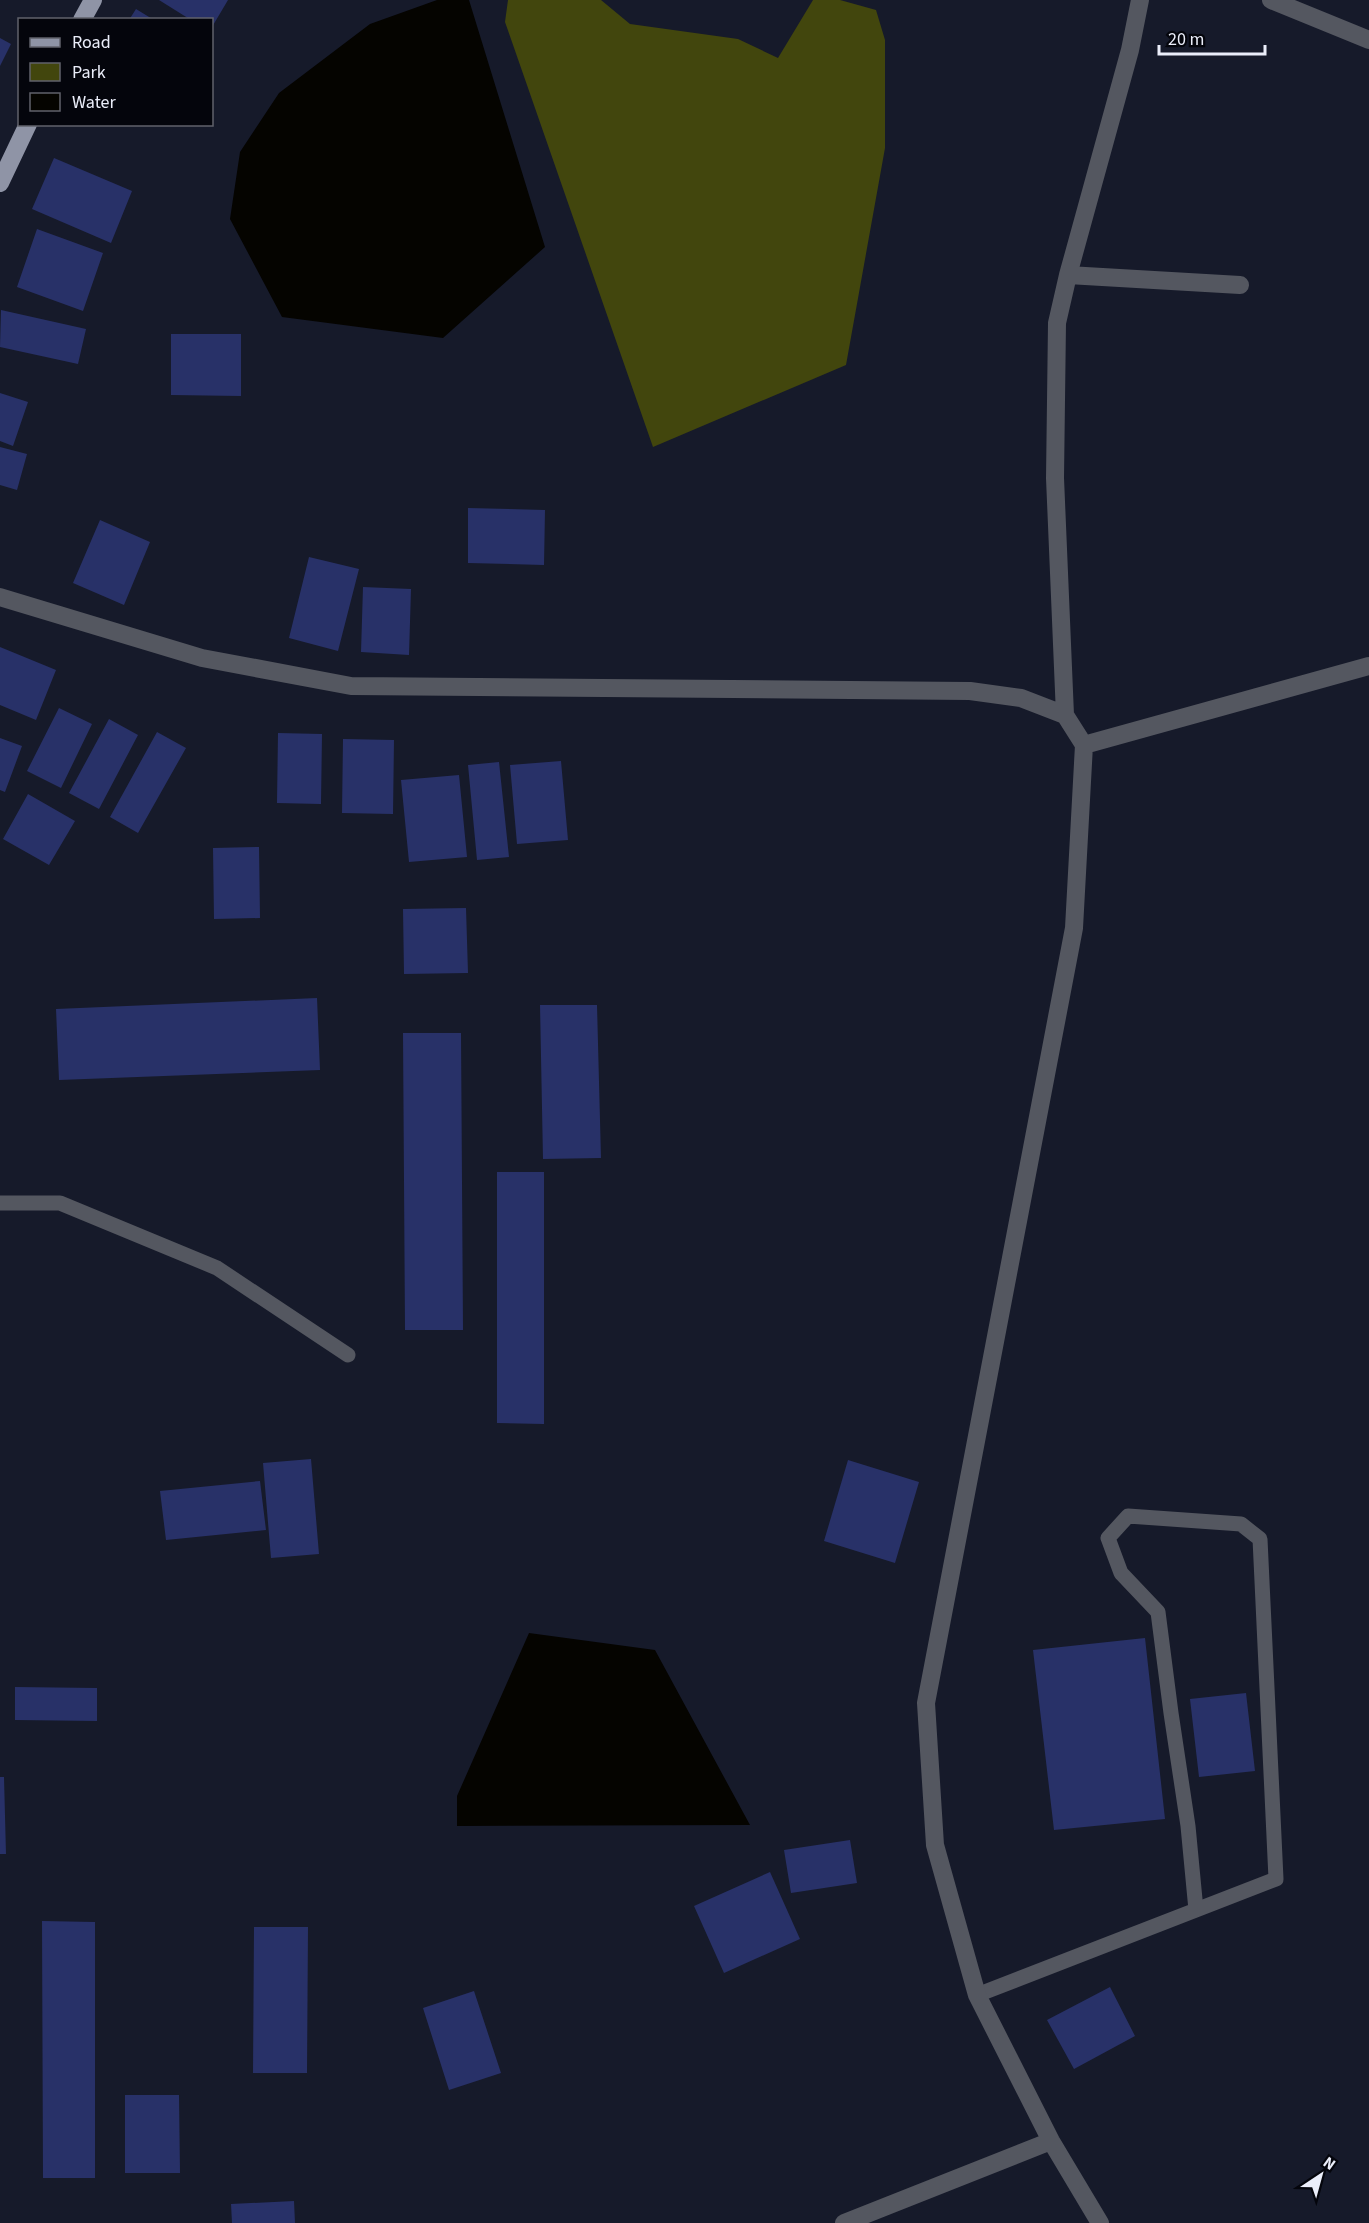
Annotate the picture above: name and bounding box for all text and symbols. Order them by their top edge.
legend [18,18,213,126]
scale bar [1159,18,1266,56]
text: 20 m [1168,27,1204,52]
text: Road [72,30,111,55]
text: Park [72,60,106,85]
text: Water [72,90,116,115]
north arrow [1291,2145,1351,2205]
text: N [1318,2152,1340,2176]

